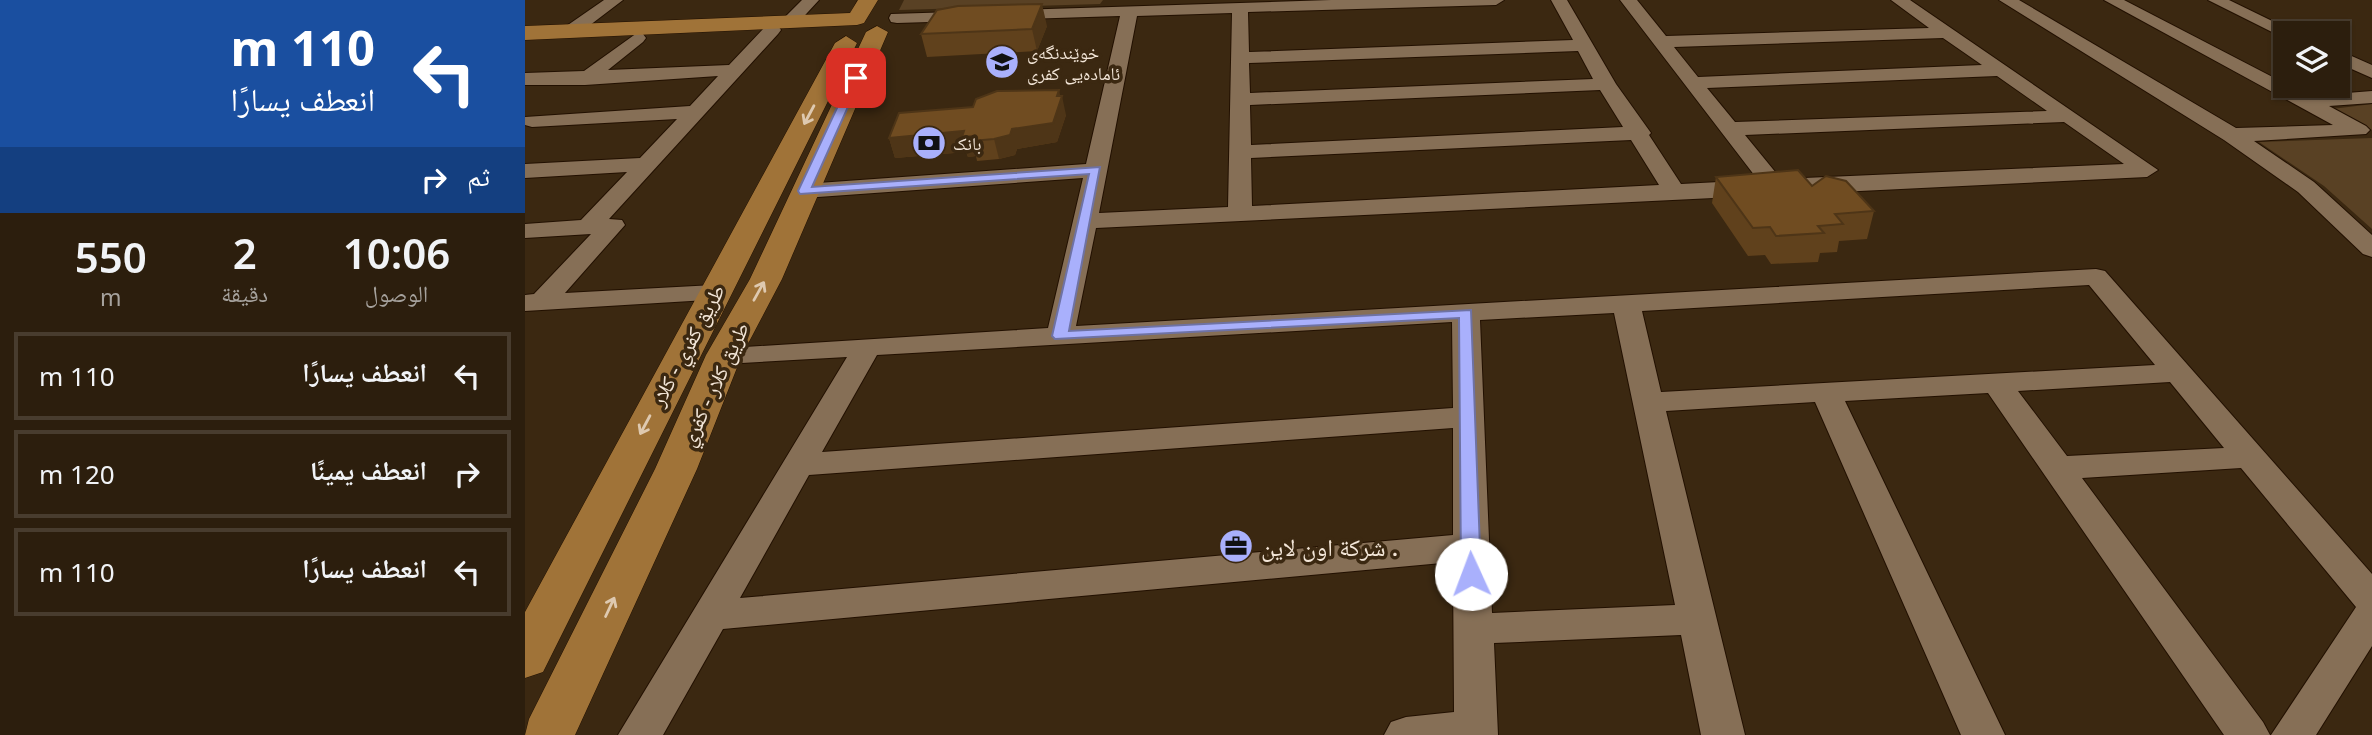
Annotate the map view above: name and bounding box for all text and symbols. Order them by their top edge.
text: 110 m [230,14,375,80]
map controls [2273,21,2350,98]
button: layers [2273,21,2350,98]
icon: left [399,28,490,119]
place label: خوێندنگەی ئامادەیی کفری [1027,40,1120,85]
school or university icon: خوێندنگەی ئامادەیی کفری [983,43,1021,81]
pin [826,48,886,108]
icon: arrive [837,59,875,97]
text: انعطف يسارًا [230,77,375,120]
one-way arrow [801,104,815,125]
bank icon: بانک [910,124,948,162]
place label: بانک [953,131,981,155]
text: ثم [467,158,490,194]
icon: right [415,161,453,199]
text: 2 [233,224,257,281]
text: 10:06 [343,224,450,281]
text: 550 [75,228,147,285]
text: دقيقة [221,277,268,309]
text: الوصول [365,277,428,309]
street label: طريق كفري - كلار [643,279,734,413]
text: m [100,281,121,313]
one-way arrow [753,281,766,302]
street label: طريق كلار - كفري [673,317,758,452]
text: انعطف يسارًا [302,354,427,390]
icon: left [448,357,486,395]
text: 110 m [39,358,115,394]
one-way arrow [638,414,652,435]
text: انعطف يمينًا [310,452,427,488]
icon: right [448,455,486,493]
text: 120 m [39,456,115,492]
office icon: شركة اون لاين . [1217,527,1255,565]
place label: شركة اون لاين . [1261,530,1398,563]
position arrow [1434,537,1508,611]
text: انعطف يسارًا [302,550,427,586]
icon: left [448,553,486,591]
text: 110 m [39,554,115,590]
one-way arrow [604,597,617,618]

